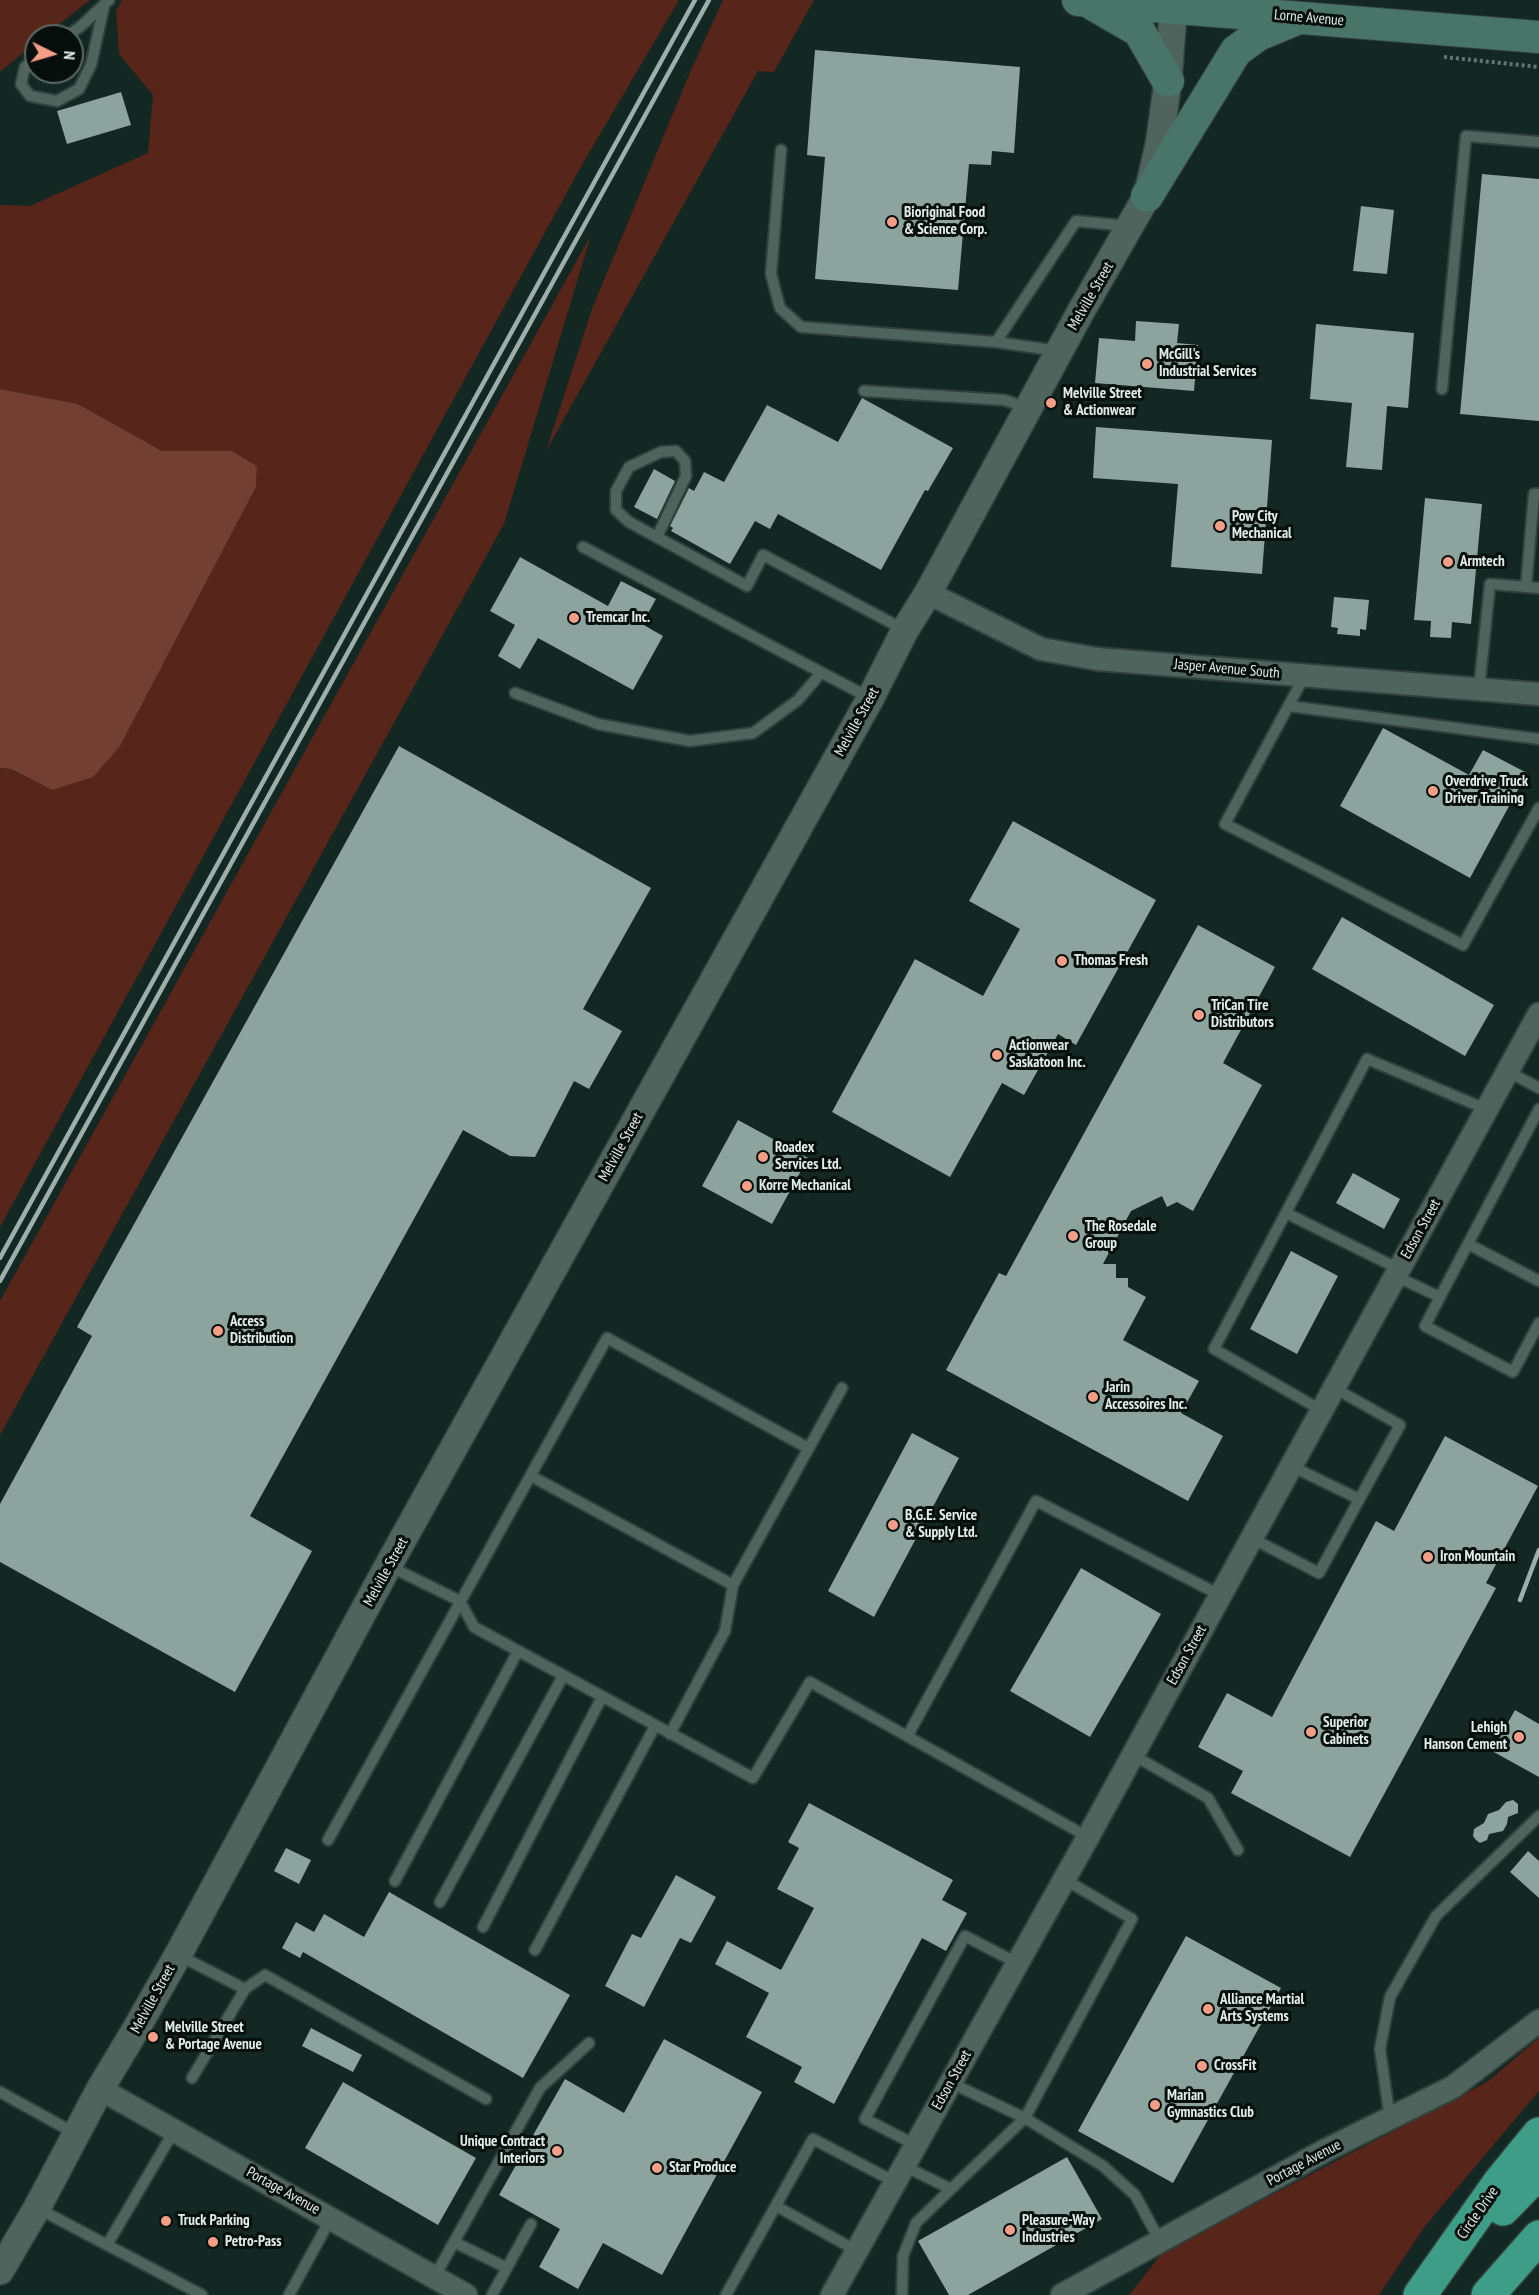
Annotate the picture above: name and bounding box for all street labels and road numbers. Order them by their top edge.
street label: Lorne Avenue [1273,6,1345,30]
street label: Melville Street [1064,259,1118,333]
street label: Jasper Avenue South [1173,655,1281,683]
street label: Melville Street [831,685,883,759]
street label: Melville Street [595,1110,647,1184]
street label: Edson Street [1397,1196,1445,1262]
street label: Melville Street [360,1535,412,1609]
street label: Edson Street [1163,1622,1211,1688]
street label: Melville Street [127,1962,179,2036]
street label: Edson Street [928,2047,976,2113]
street label: Portage Avenue [1264,2136,1344,2190]
street label: Portage Avenue [243,2163,323,2219]
street label: Circle Drive [1454,2183,1502,2243]

